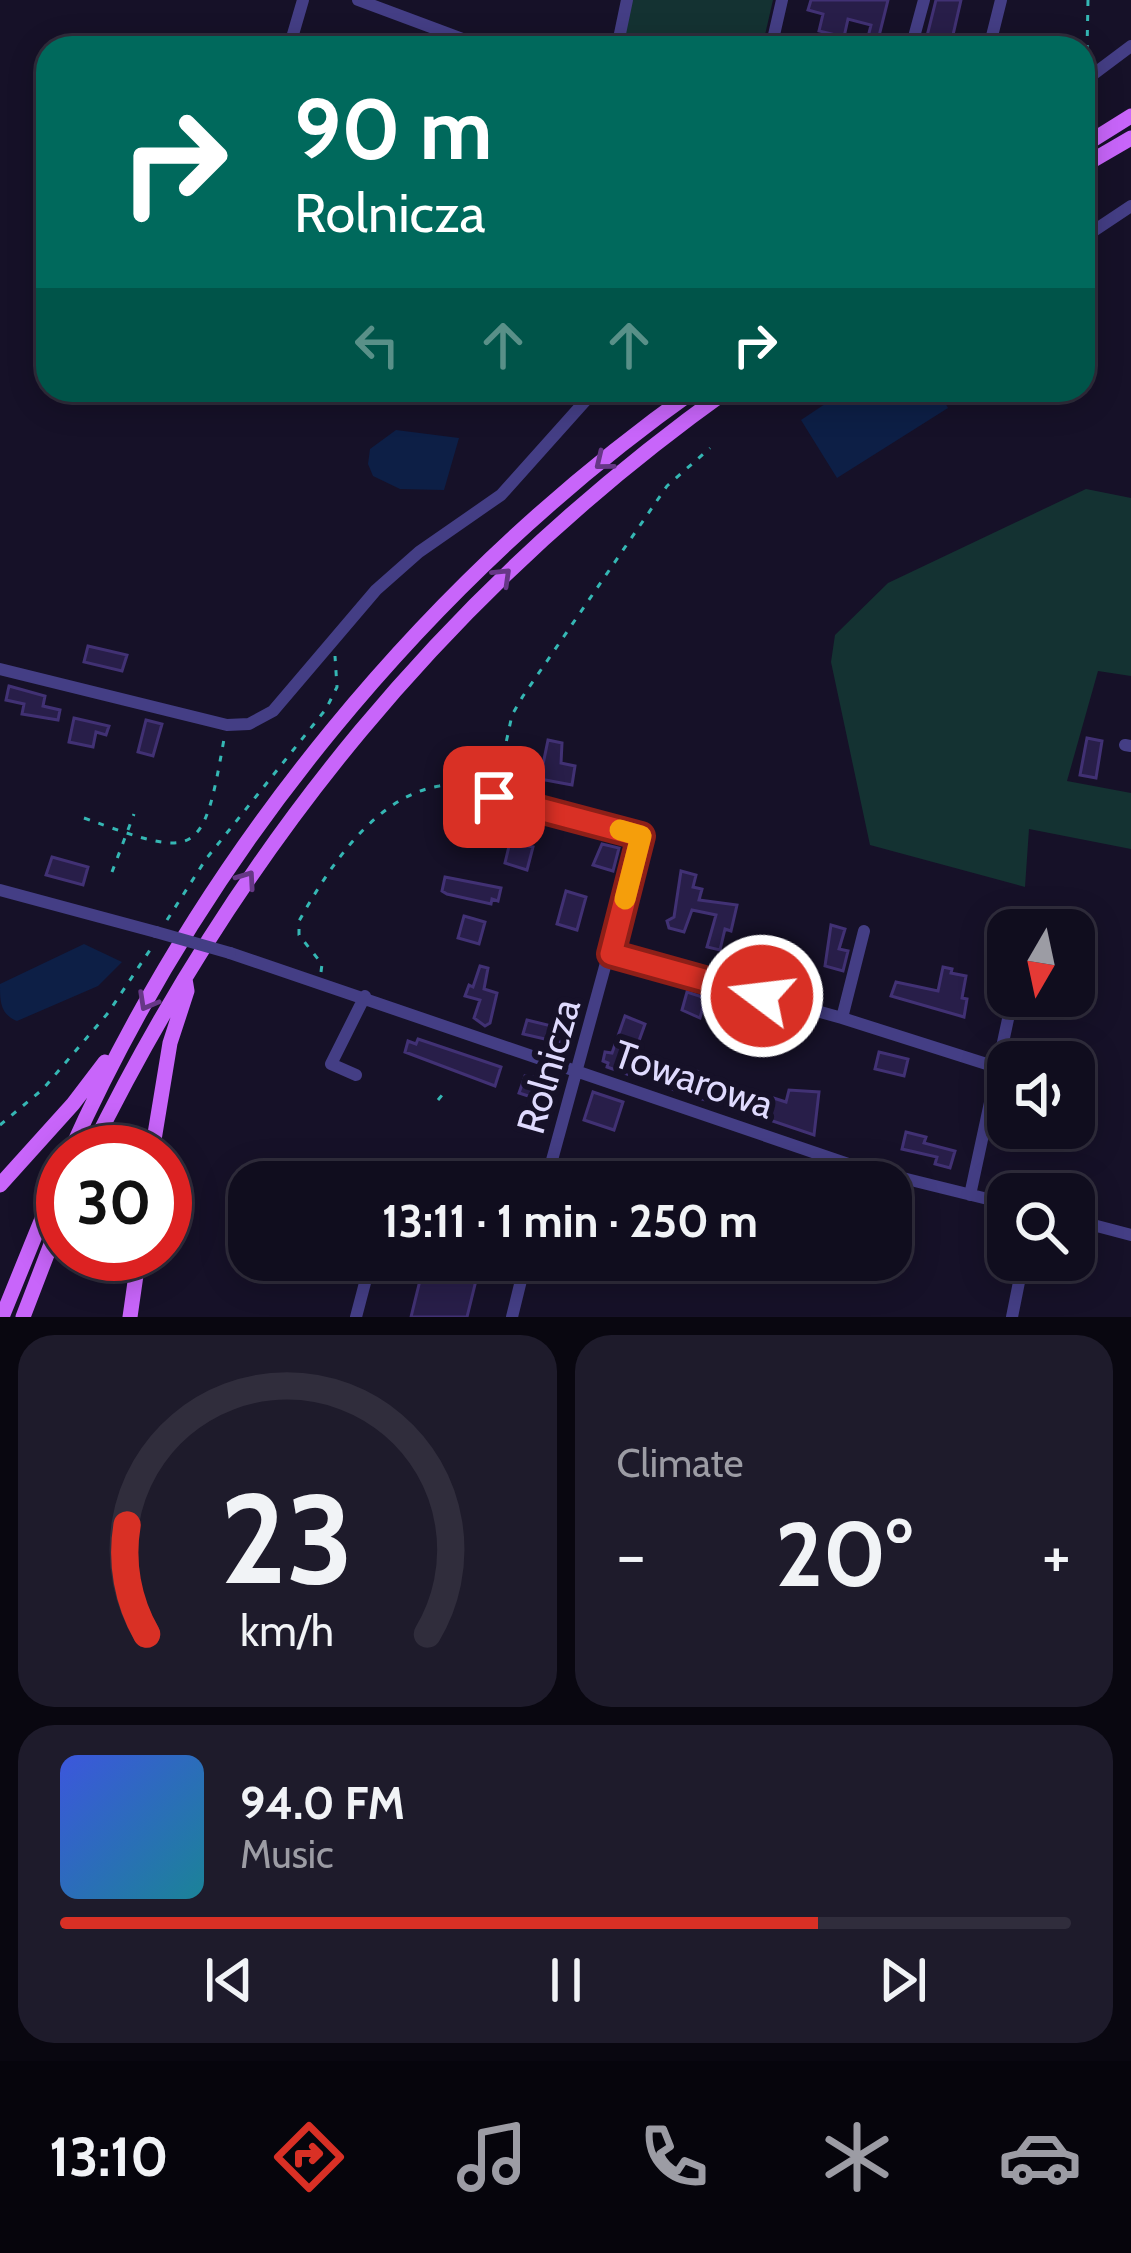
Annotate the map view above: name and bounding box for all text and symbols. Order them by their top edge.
text: 90 m [294,78,492,180]
icon: right [96,84,252,240]
text: Rolnicza [294,180,485,246]
icon: left [344,312,410,378]
icon: ahead [470,312,536,378]
icon: ahead [596,312,662,378]
icon: right [722,312,788,378]
one-way arrow [594,447,616,469]
one-way arrow [489,568,511,590]
pin [443,746,545,848]
icon: arrive [461,764,527,830]
one-way arrow [233,870,255,892]
north arrow [987,909,1095,1017]
map controls [987,909,1095,1281]
position arrow [699,933,825,1059]
one-way arrow [138,989,161,1010]
street label: Rolnicza [506,993,590,1139]
street label: Towarowa [608,1029,780,1129]
button: sound [987,1041,1095,1149]
speed limit sign: 30 [36,1125,192,1281]
button: search [987,1173,1095,1281]
text: 13:11 · 1 min · 250 m [382,1194,758,1248]
text: Climate [617,1439,743,1487]
text: 23 [221,1463,354,1614]
text: 20° [775,1499,912,1609]
text: − [617,1514,646,1595]
text: + [1042,1514,1071,1595]
text: km/h [240,1605,334,1657]
text: 94.0 FM [240,1776,405,1830]
text: Music [240,1830,334,1878]
icon: previous [196,1947,262,2013]
icon: pause [533,1947,599,2013]
icon: next [870,1947,936,2013]
icon: directions [267,2115,351,2199]
icon: music [450,2115,534,2199]
icon: phone [632,2115,716,2199]
icon: climate [815,2115,899,2199]
icon: car [998,2115,1082,2199]
text: 13:10 [49,2124,168,2190]

